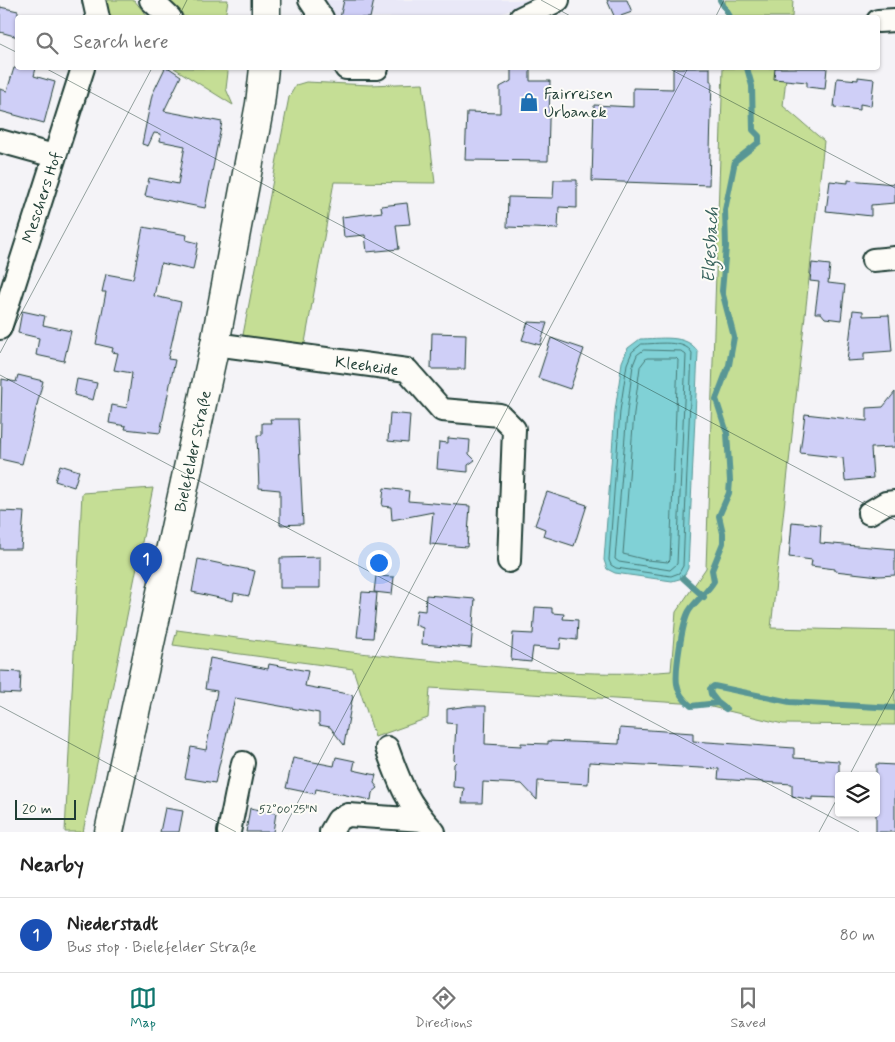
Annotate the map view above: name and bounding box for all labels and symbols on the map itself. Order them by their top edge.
place label: Fairreisen Urbanek [544,84,613,123]
shop icon: Fairreisen Urbanek [518,91,540,113]
street label: Meschers Hof [18,149,67,246]
water label: Elgesbach [697,206,727,284]
street label: Kleeheide [334,352,400,381]
street label: Bielefelder Straße [170,388,217,514]
pin: 1 [130,543,162,584]
your location [366,550,392,576]
scale bar [15,797,76,820]
text: 52°00'25"N [259,802,317,818]

